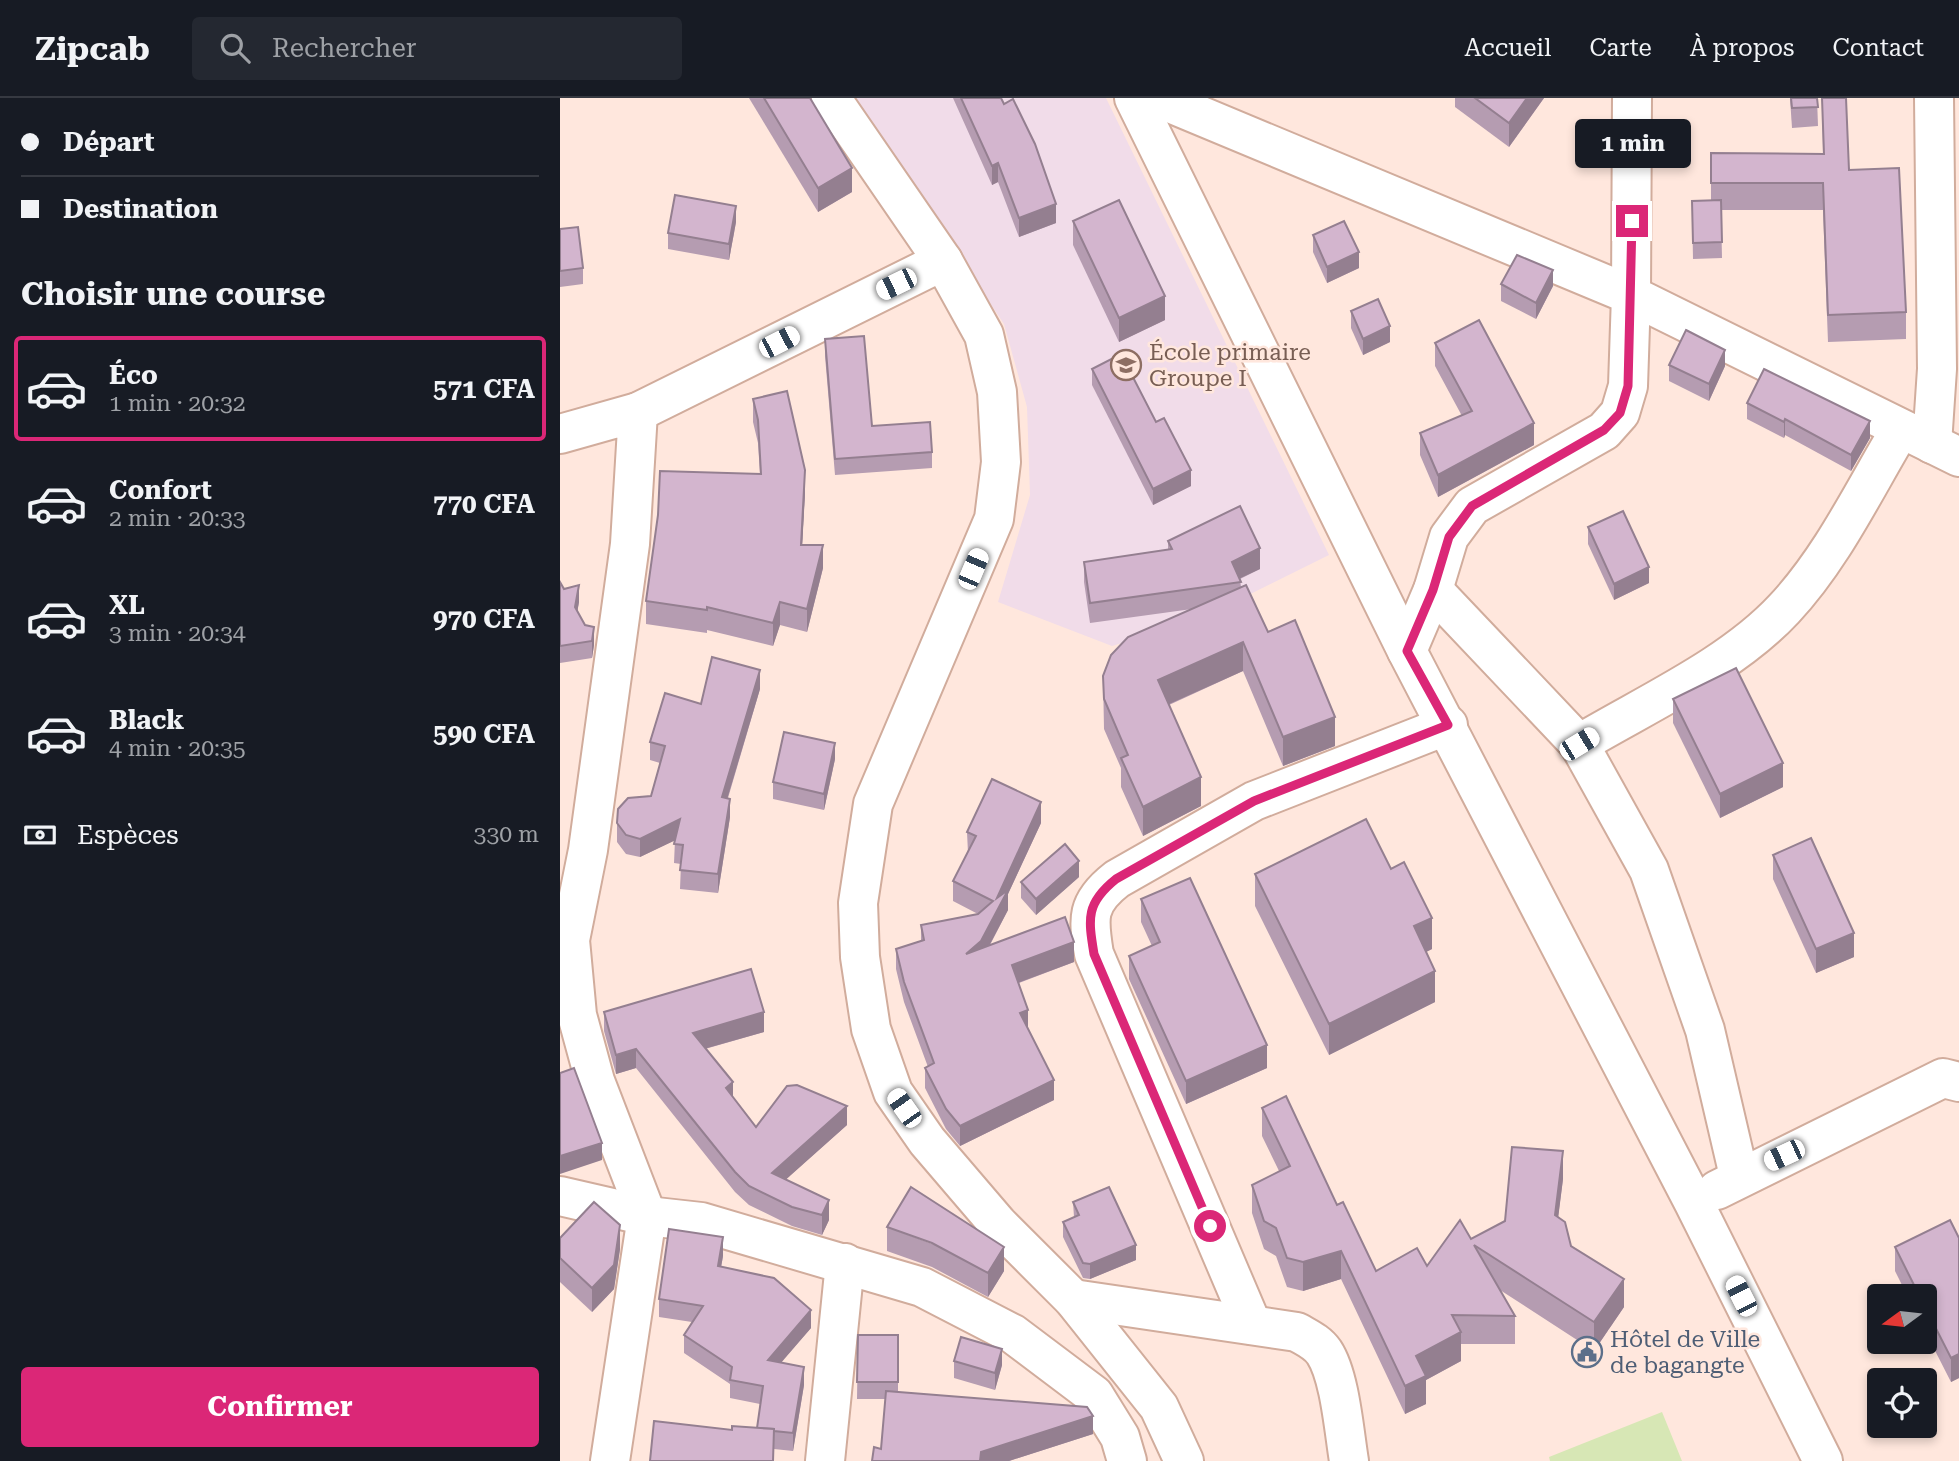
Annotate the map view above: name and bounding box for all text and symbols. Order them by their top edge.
search box [192,17,682,80]
text: Zipcab [35,29,150,68]
icon: search [216,29,254,67]
text: Rechercher [272,33,416,63]
text: Accueil [1465,34,1551,62]
text: Carte [1589,34,1652,62]
text: À propos [1690,34,1794,62]
text: Contact [1832,34,1924,62]
callout: 1 min [1574,120,1690,169]
text: Départ [63,127,155,157]
text: 1 min [1601,130,1665,157]
text: Destination [63,194,218,224]
route end [1616,205,1648,237]
car [873,265,920,303]
text: Choisir une course [21,275,325,313]
car [756,323,803,361]
place label: École primaire Groupe I [1149,339,1311,392]
school or university icon: École primaire Groupe I [1109,348,1143,382]
icon: car [25,357,88,420]
text: Éco [109,360,158,390]
text: 571 CFA [433,374,535,404]
text: 1 min · 20:32 [109,390,246,417]
icon: car [25,472,88,535]
text: Confort [109,475,212,505]
text: 770 CFA [433,489,535,519]
text: 2 min · 20:33 [109,505,246,532]
car [956,546,991,592]
icon: car [25,587,88,650]
text: XL [109,590,145,620]
text: 970 CFA [433,604,535,634]
text: 3 min · 20:34 [109,620,246,647]
icon: car [25,702,88,765]
text: Black [109,705,184,735]
text: 590 CFA [433,719,535,749]
car [1556,724,1603,764]
text: 4 min · 20:35 [109,735,246,762]
icon: cash [21,816,59,854]
text: Espèces [77,820,179,850]
text: 330 m [474,821,539,848]
car [884,1085,925,1131]
car [1761,1137,1808,1173]
route start [1194,1210,1226,1242]
car [1723,1273,1760,1319]
north arrow [1867,1284,1937,1354]
map controls [1867,1284,1937,1438]
place label: Hôtel de Ville de bagangte [1610,1326,1760,1379]
public building icon: Hôtel de Ville de bagangte [1570,1335,1604,1369]
button: Confirmer [21,1367,539,1447]
button: locate [1867,1368,1937,1438]

